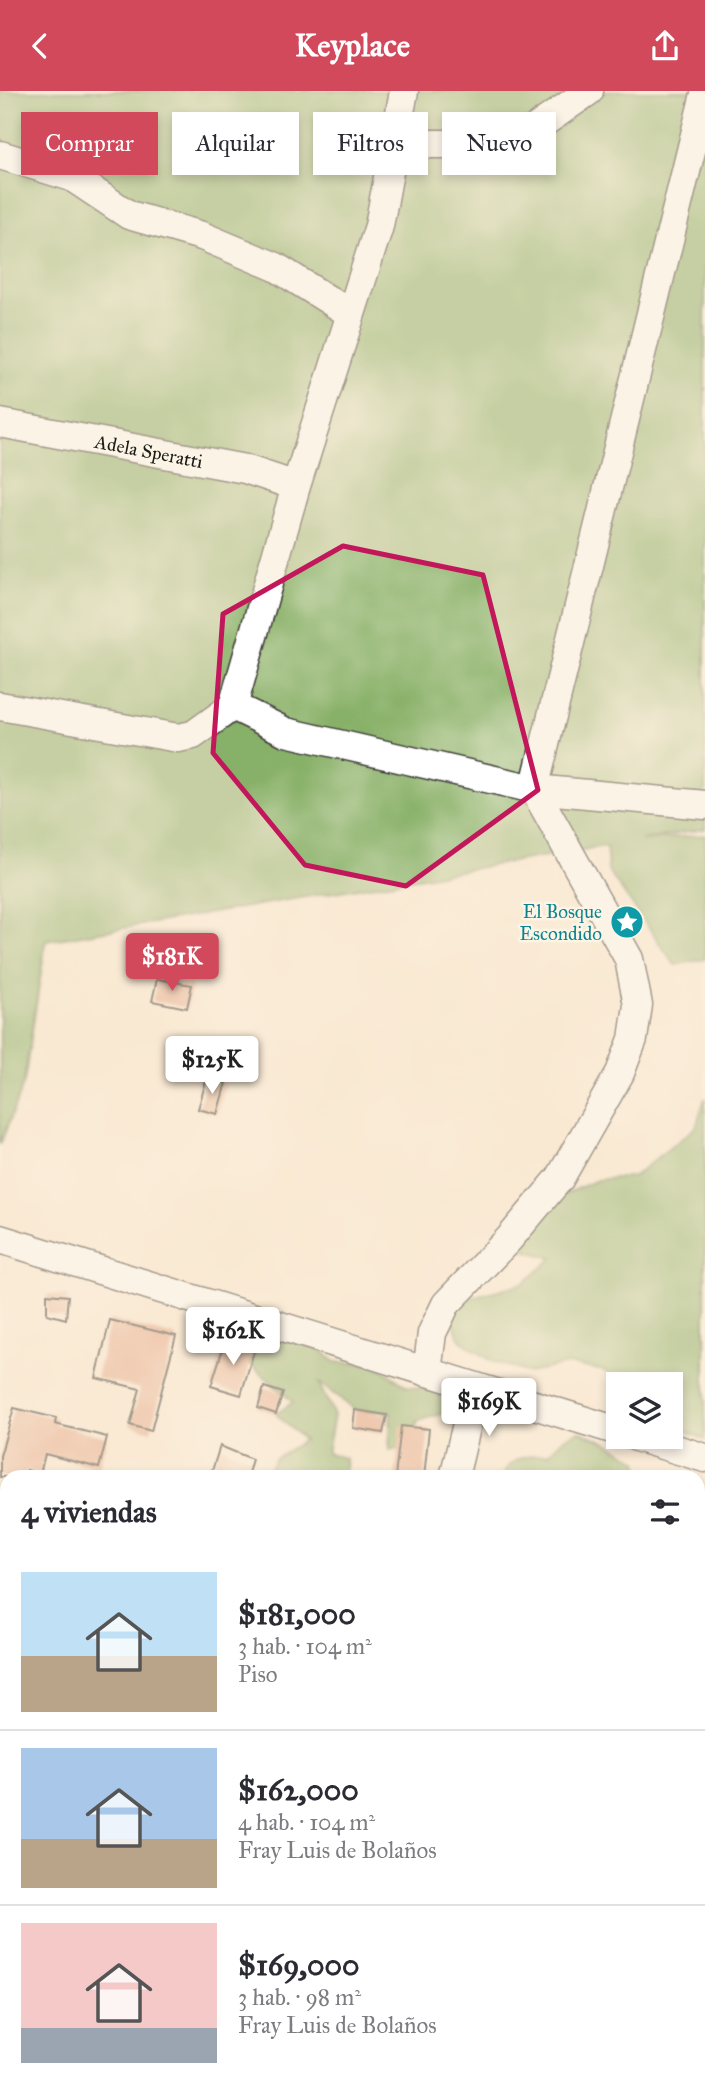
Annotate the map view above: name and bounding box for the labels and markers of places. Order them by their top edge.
place label: El Bosque Escondido [519,900,602,945]
place icon: El Bosque Escondido [608,903,646,941]
pin: $181K [123,933,221,993]
pin: $125K [163,1037,261,1096]
pin: $162K [184,1307,282,1367]
pin: $169K [440,1379,538,1438]

